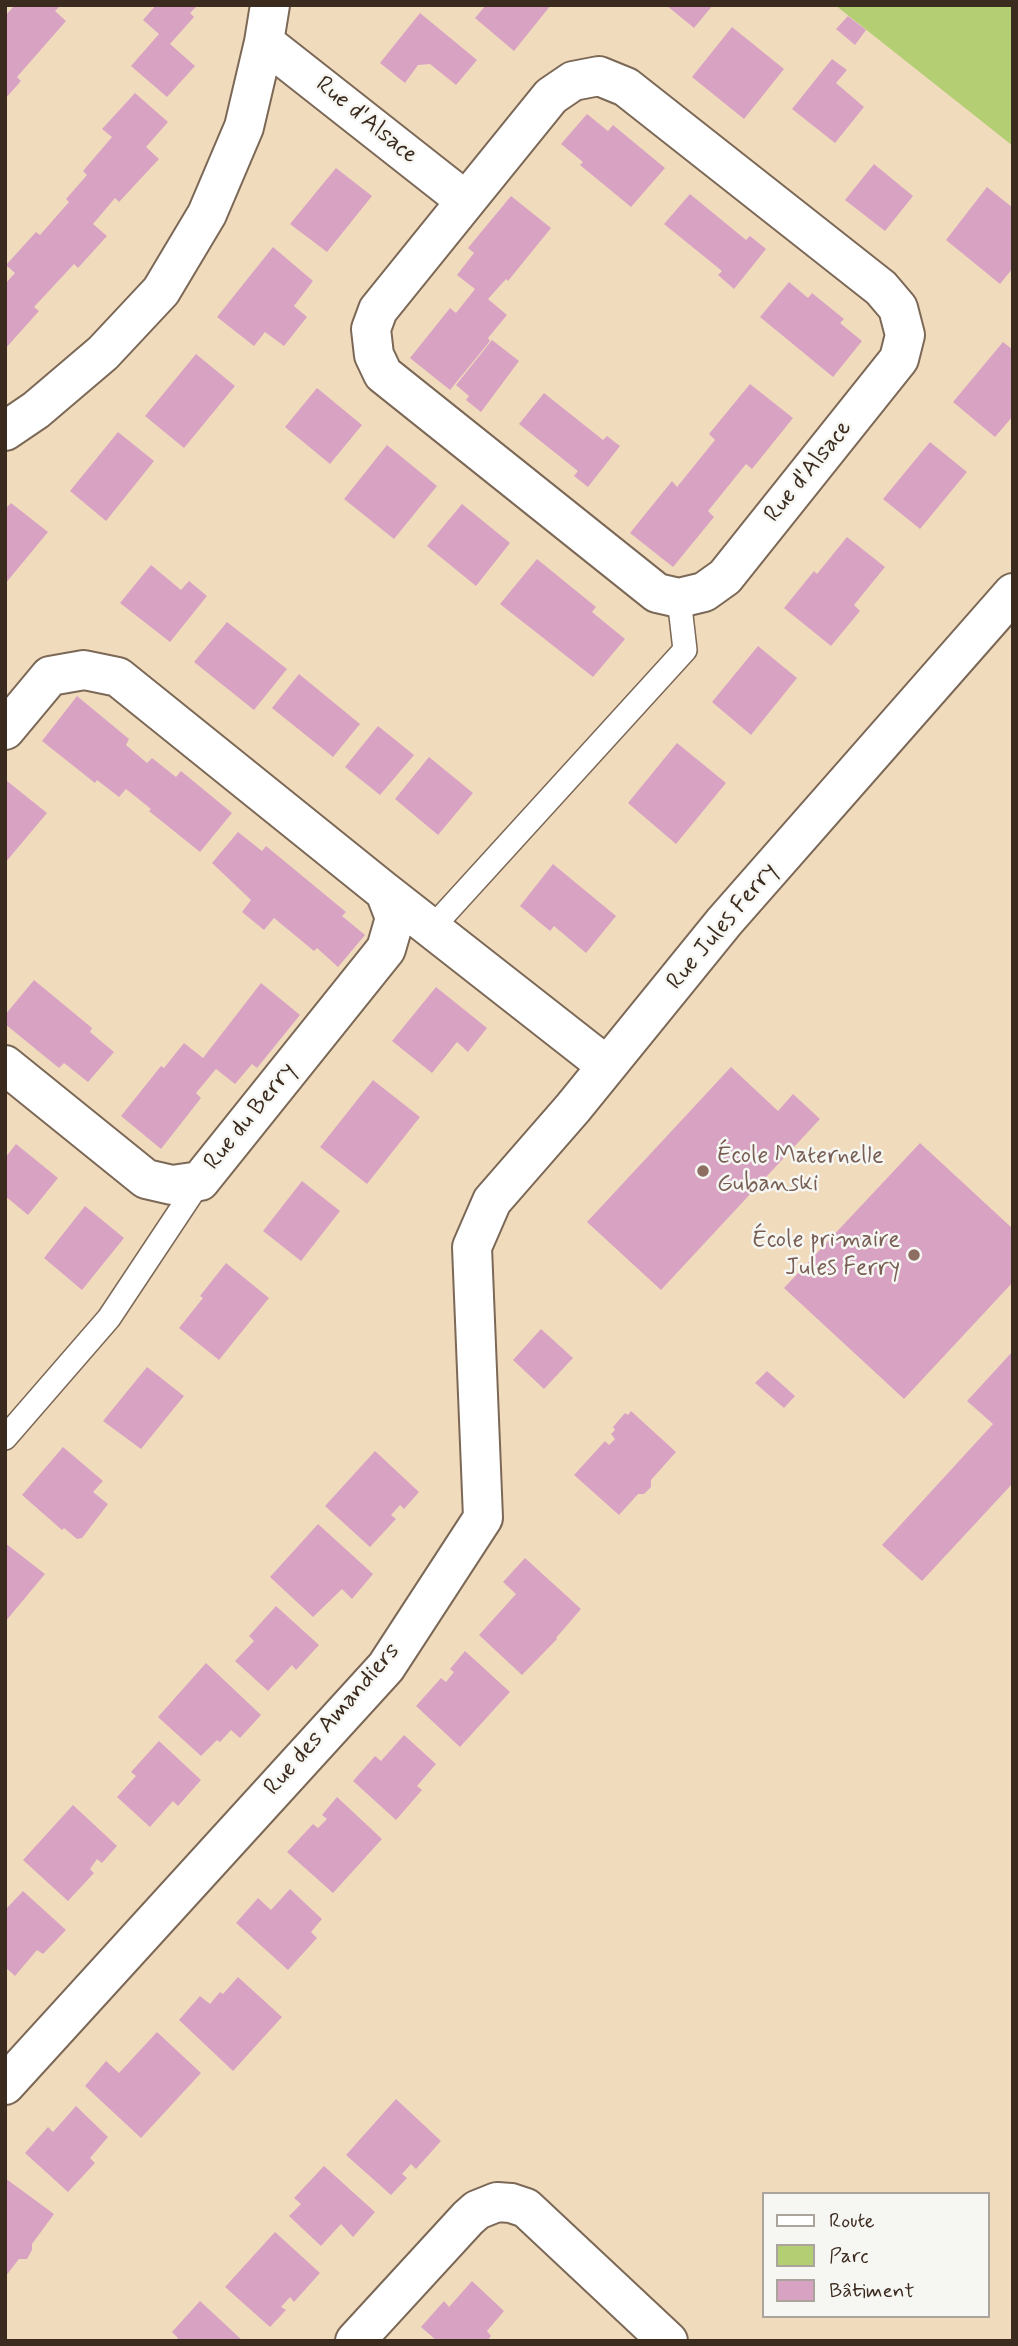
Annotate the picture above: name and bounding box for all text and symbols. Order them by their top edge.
street label: Rue d'Alsace [309,71,423,171]
street label: Rue d'Alsace [759,415,859,529]
street label: Rue Jules Ferry [661,858,785,996]
street label: Rue du Berry [199,1057,303,1177]
place label: École Maternelle Gubanski [717,1143,883,1199]
marker: École Maternelle Gubanski [695,1163,711,1179]
place label: École primaire Jules Ferry [752,1227,900,1283]
marker: École primaire Jules Ferry [906,1247,922,1263]
street label: Rue des Amandiers [259,1638,407,1802]
legend [762,2192,990,2318]
text: Route [829,2207,875,2235]
text: Parc [829,2242,869,2270]
text: Bâtiment [829,2277,914,2305]

